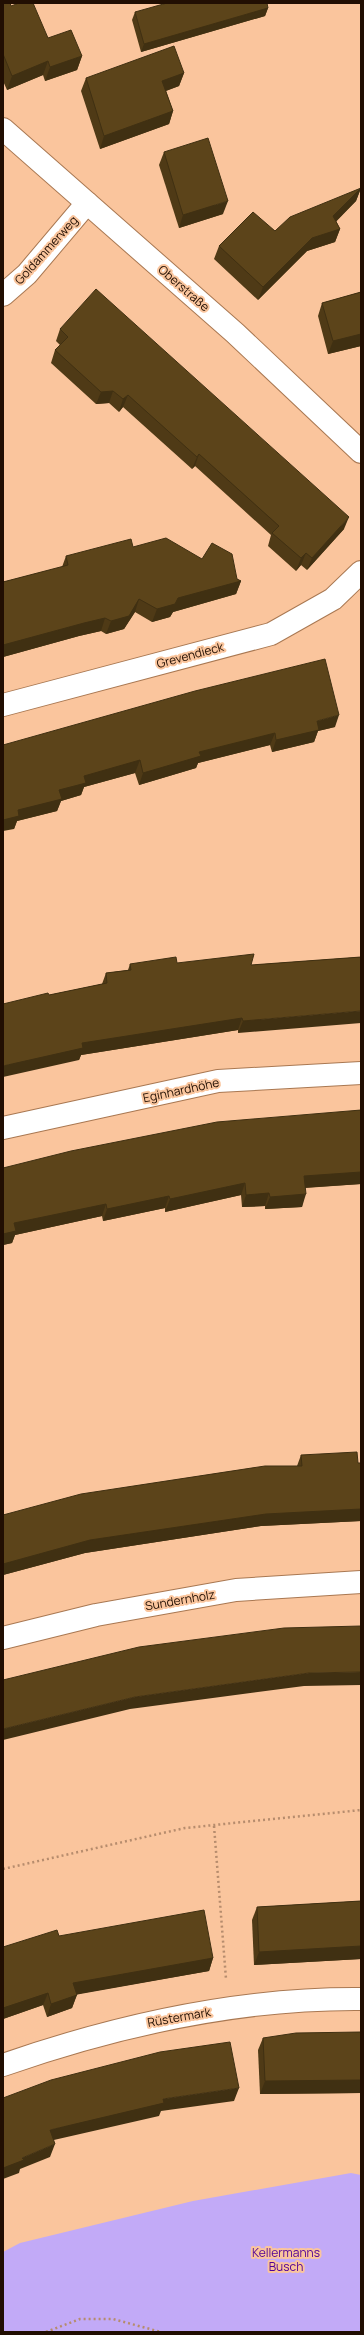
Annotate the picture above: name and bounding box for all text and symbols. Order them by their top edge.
street label: Goldammerweg [11,212,81,288]
street label: Oberstraße [155,261,213,315]
street label: Grevendieck [155,638,226,672]
street label: Eginhardhöhe [141,1074,221,1106]
street label: Sundernholz [144,1586,216,1614]
street label: Rüstermark [146,2003,213,2031]
park label: Kellermanns Busch [252,2244,320,2275]

